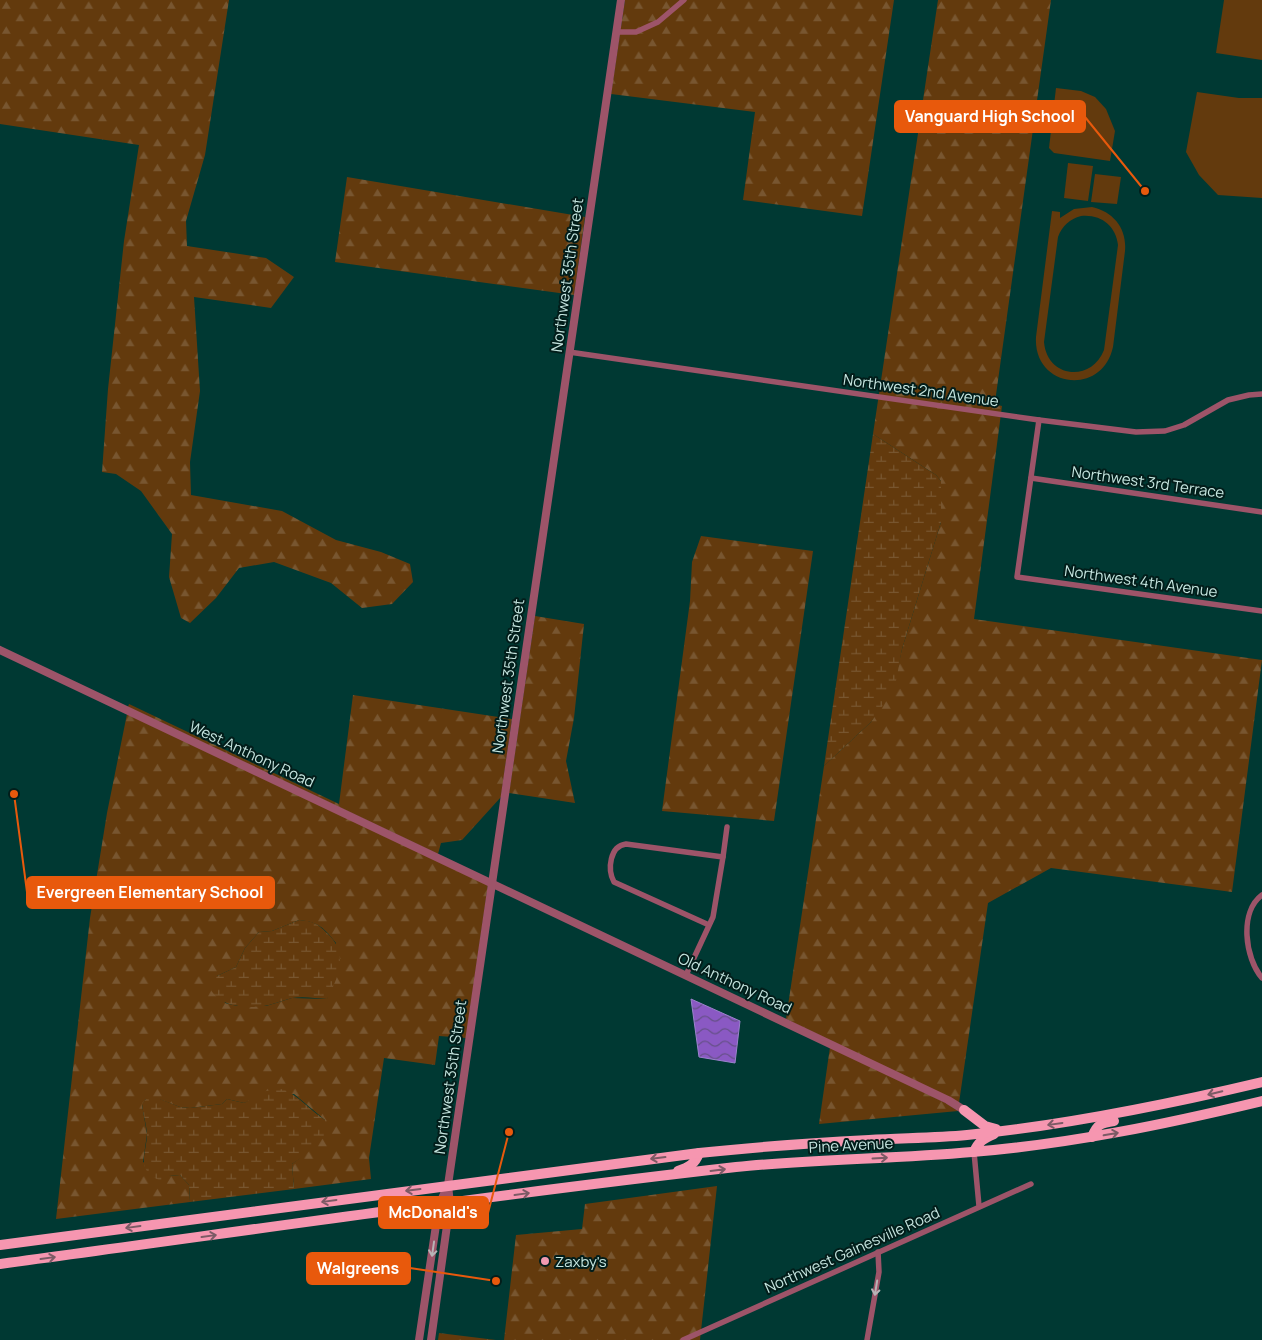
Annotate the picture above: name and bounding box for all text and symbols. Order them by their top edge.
callout: Vanguard High School [895,101,1085,132]
text: Vanguard High School [905,105,1075,127]
street label: Northwest 35th Street [546,197,588,353]
street label: Northwest 2nd Avenue [842,369,1000,411]
street label: Northwest 3rd Terrace [1070,461,1226,503]
street label: Northwest 4th Avenue [1063,560,1219,602]
street label: Northwest 35th Street [487,598,529,754]
street label: West Anthony Road [186,716,318,792]
callout: Evergreen Elementary School [27,877,274,908]
text: Evergreen Elementary School [36,881,264,903]
street label: Old Anthony Road [675,947,795,1019]
street label: Northwest 35th Street [429,999,471,1155]
one-way arrow [1207,1089,1223,1098]
one-way arrow [1047,1119,1063,1129]
one-way arrow [1103,1128,1119,1138]
street label: Pine Avenue [808,1132,894,1158]
one-way arrow [650,1153,666,1163]
one-way arrow [872,1154,888,1163]
one-way arrow [710,1164,726,1174]
one-way arrow [405,1185,421,1195]
one-way arrow [514,1189,530,1199]
one-way arrow [321,1196,337,1206]
callout: McDonald's [379,1197,488,1228]
text: McDonald's [388,1201,478,1223]
street label: Northwest Gainesville Road [761,1202,943,1298]
one-way arrow [125,1222,141,1232]
one-way arrow [201,1231,217,1241]
one-way arrow [428,1241,438,1257]
place label: Zaxby's [555,1251,607,1272]
one-way arrow [40,1253,56,1263]
callout: Walgreens [307,1253,410,1284]
marker: Zaxby's [539,1255,551,1267]
text: Walgreens [317,1257,400,1279]
one-way arrow [871,1280,881,1296]

